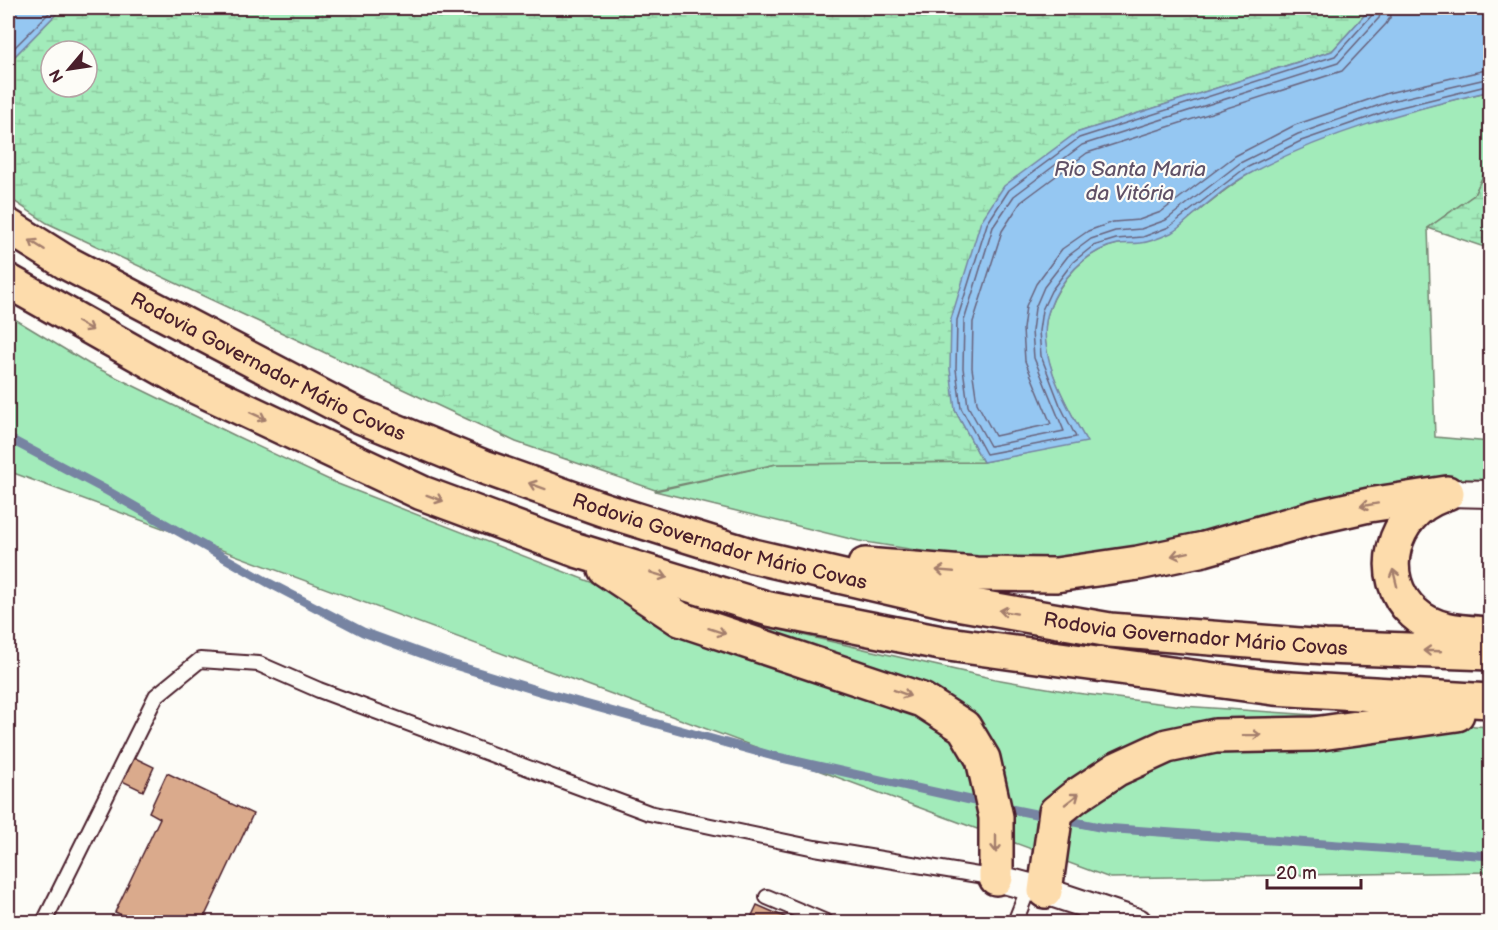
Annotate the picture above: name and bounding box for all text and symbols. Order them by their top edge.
north arrow [39,39,99,99]
text: N [46,66,68,85]
water label: Rio Santa Maria da Vitória [1054,157,1206,206]
one-way arrow [29,238,46,250]
street label: Rodovia Governador Mário Covas [126,287,409,447]
one-way arrow [76,320,93,332]
one-way arrow [248,410,266,422]
one-way arrow [528,479,547,490]
street label: Rodovia Governador Mário Covas [569,488,870,595]
one-way arrow [425,493,444,504]
one-way arrow [1360,500,1379,511]
one-way arrow [1171,549,1190,560]
one-way arrow [936,566,956,577]
one-way arrow [1389,569,1401,588]
one-way arrow [649,571,668,582]
one-way arrow [999,607,1019,618]
street label: Rodovia Governador Mário Covas [1042,608,1348,661]
one-way arrow [707,627,726,638]
one-way arrow [1423,645,1443,657]
one-way arrow [892,688,911,699]
one-way arrow [1242,730,1262,741]
one-way arrow [1064,792,1080,805]
one-way arrow [990,834,1002,854]
scale bar [1267,852,1362,890]
text: 20 m [1276,863,1317,884]

